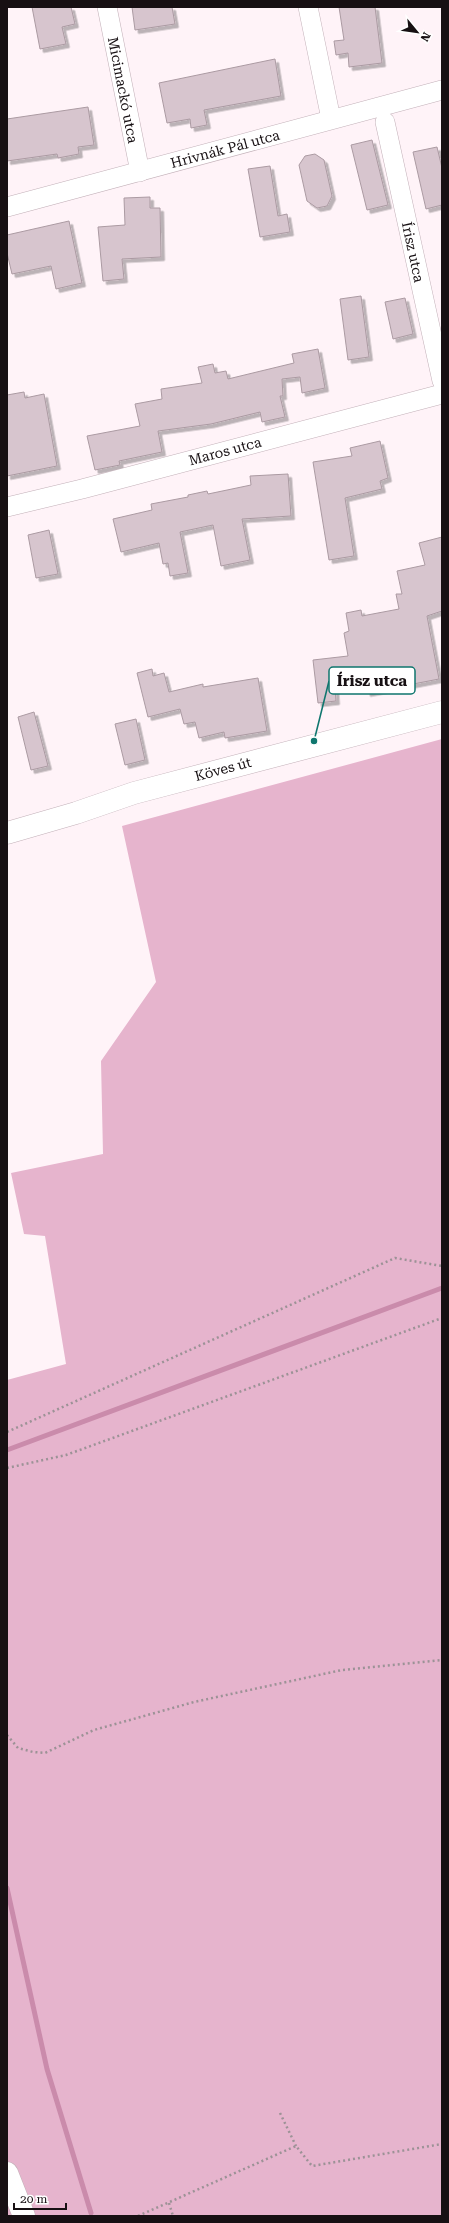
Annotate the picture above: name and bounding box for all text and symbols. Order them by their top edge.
north arrow [397,12,437,52]
text: N [417,30,433,44]
street label: Micimackó utca [105,35,141,145]
street label: Hrivnák Pál utca [169,127,282,171]
street label: Írisz utca [399,220,427,284]
street label: Maros utca [187,434,263,468]
callout: Írisz utca [329,667,415,694]
text: Írisz utca [337,671,407,690]
street label: Köves út [193,754,253,784]
scale bar [14,2185,66,2211]
text: 20 m [20,2192,47,2206]

